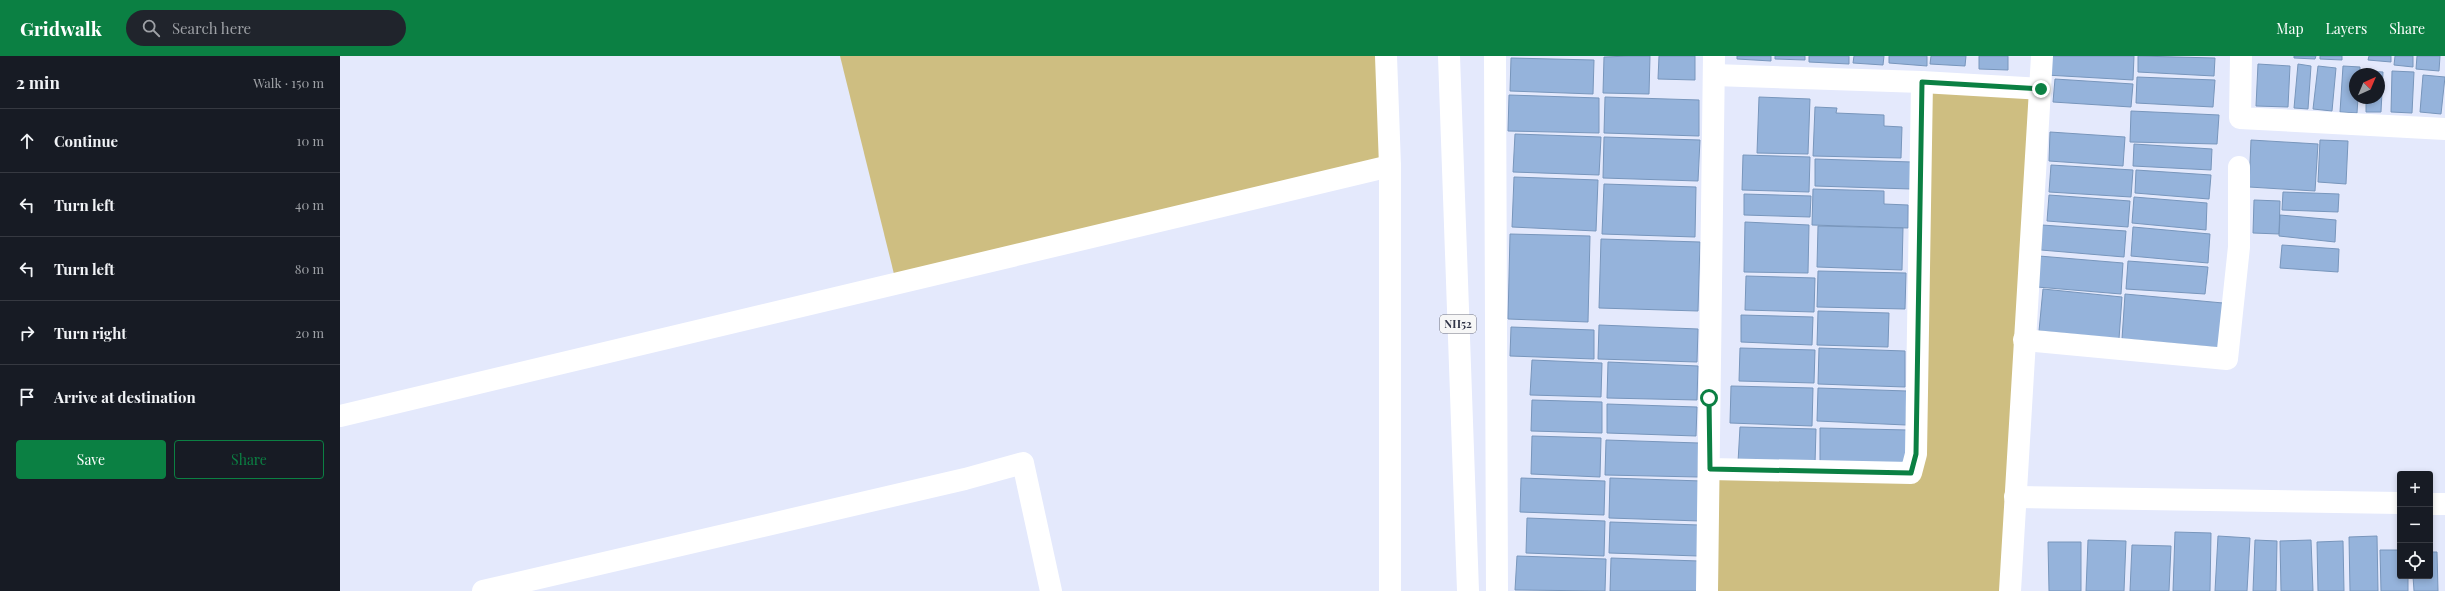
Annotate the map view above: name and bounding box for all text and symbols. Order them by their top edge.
search box [126,10,406,46]
text: Gridwalk [20,15,102,41]
icon: search [140,17,162,39]
text: Search here [172,18,251,38]
text: Map [2276,19,2304,38]
text: Layers [2326,19,2367,38]
text: Share [2389,19,2425,38]
north arrow [2349,68,2385,104]
text: 2 min [16,71,60,93]
text: Walk · 150 m [253,74,324,91]
route end [2032,80,2050,98]
icon: ahead [16,130,38,152]
text: Continue [54,131,118,151]
text: 10 m [297,132,324,149]
icon: left [16,194,38,216]
text: Turn left [54,195,115,215]
text: 40 m [295,196,324,213]
icon: left [16,258,38,280]
text: Turn left [54,259,115,279]
text: 80 m [295,260,324,277]
road number: NH52 [1440,315,1476,333]
icon: right [16,322,38,344]
text: Turn right [54,323,127,343]
text: 20 m [295,324,324,341]
icon: arrive [16,386,38,408]
text: Arrive at destination [54,387,196,407]
route start [1700,389,1718,407]
button: Save [16,440,166,479]
button: Share [174,440,324,479]
map controls [2397,471,2433,579]
button: + [2397,471,2433,507]
button: − [2397,507,2433,543]
button: locate [2397,543,2433,579]

